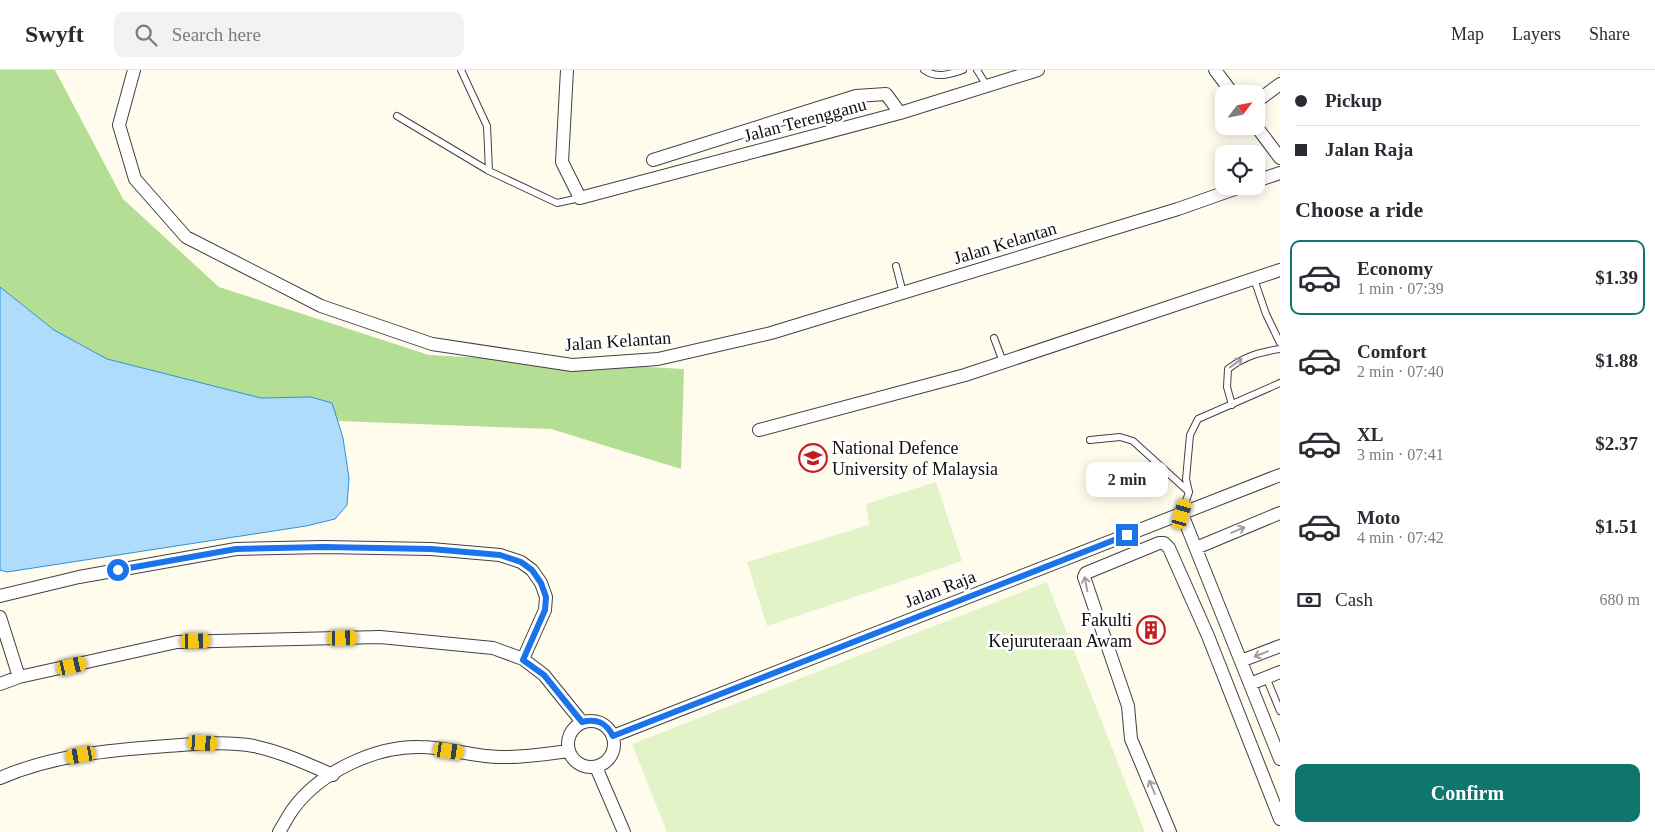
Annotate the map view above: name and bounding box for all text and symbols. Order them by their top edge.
search box [114,12,464,57]
text: Swyft [25,21,84,47]
icon: search [132,21,160,49]
text: Search here [172,24,261,45]
text: Map [1451,24,1484,44]
text: Layers [1512,24,1561,44]
text: Share [1589,24,1630,44]
north arrow [1215,85,1265,135]
map controls [1215,85,1265,195]
text: Pickup [1325,90,1382,111]
street label: Jalan Terengganu [742,94,868,146]
text: Jalan Raja [1325,139,1413,160]
button: locate [1215,145,1265,195]
text: Choose a ride [1295,197,1423,222]
street label: Jalan Kelantan [951,218,1059,268]
icon: car [1297,255,1342,300]
text: Economy [1357,258,1433,279]
text: $1.39 [1595,267,1638,288]
text: 1 min · 07:39 [1357,280,1444,297]
street label: Jalan Kelantan [564,327,672,355]
icon: car [1297,338,1342,383]
text: Comfort [1357,341,1427,362]
text: $1.88 [1595,350,1638,371]
one-way arrow [1229,358,1243,368]
text: 2 min · 07:40 [1357,363,1444,380]
icon: car [1297,421,1342,466]
text: XL [1357,424,1383,445]
text: $2.37 [1595,433,1638,454]
place label: National Defence University of Malaysia [832,438,998,479]
school or university icon: National Defence University of Malaysia [798,443,828,473]
text: 3 min · 07:41 [1357,446,1444,463]
callout: 2 min [1086,462,1168,498]
text: 2 min [1108,471,1146,488]
car [1170,498,1193,530]
icon: car [1297,504,1342,549]
text: Moto [1357,507,1400,528]
text: $1.51 [1595,516,1638,537]
route end [1116,524,1138,546]
one-way arrow [1230,525,1245,535]
text: 4 min · 07:42 [1357,529,1444,546]
route start [107,559,129,581]
street label: Jalan Raja [902,566,978,612]
one-way arrow [1081,577,1090,593]
icon: cash [1295,586,1323,614]
text: Cash [1335,589,1373,610]
text: 680 m [1600,591,1640,608]
place label: Fakulti Kejuruteraan Awam [988,610,1132,651]
building icon: Fakulti Kejuruteraan Awam [1136,615,1166,645]
car [327,630,358,646]
car [180,633,211,649]
one-way arrow [1253,650,1268,659]
car [55,655,88,677]
car [187,735,218,751]
car [433,741,464,761]
car [64,745,97,765]
button: Confirm [1295,764,1640,822]
one-way arrow [1146,780,1156,795]

